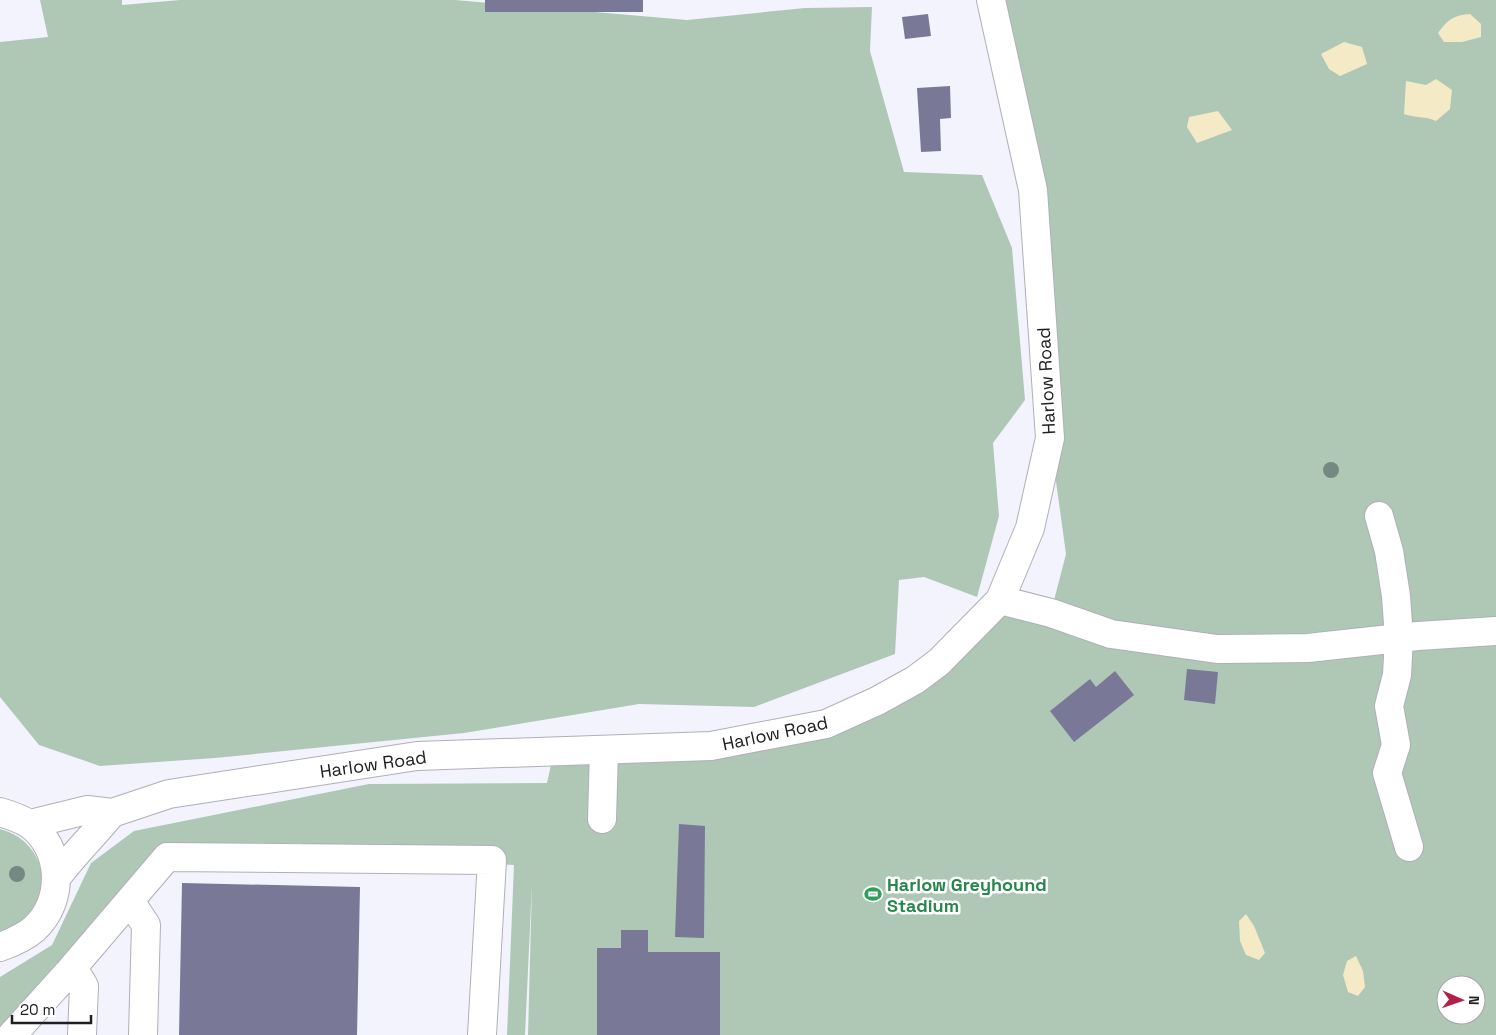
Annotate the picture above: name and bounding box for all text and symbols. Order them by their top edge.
street label: Harlow Road [1032,327,1060,435]
street label: Harlow Road [720,711,830,755]
street label: Harlow Road [318,745,428,783]
place label: Harlow Greyhound Stadium [887,873,1047,917]
sports icon: Harlow Greyhound Stadium [863,884,883,904]
north arrow [1436,975,1486,1025]
scale bar [12,992,91,1024]
text: N [1465,995,1483,1005]
text: 20 m [20,1000,55,1019]

